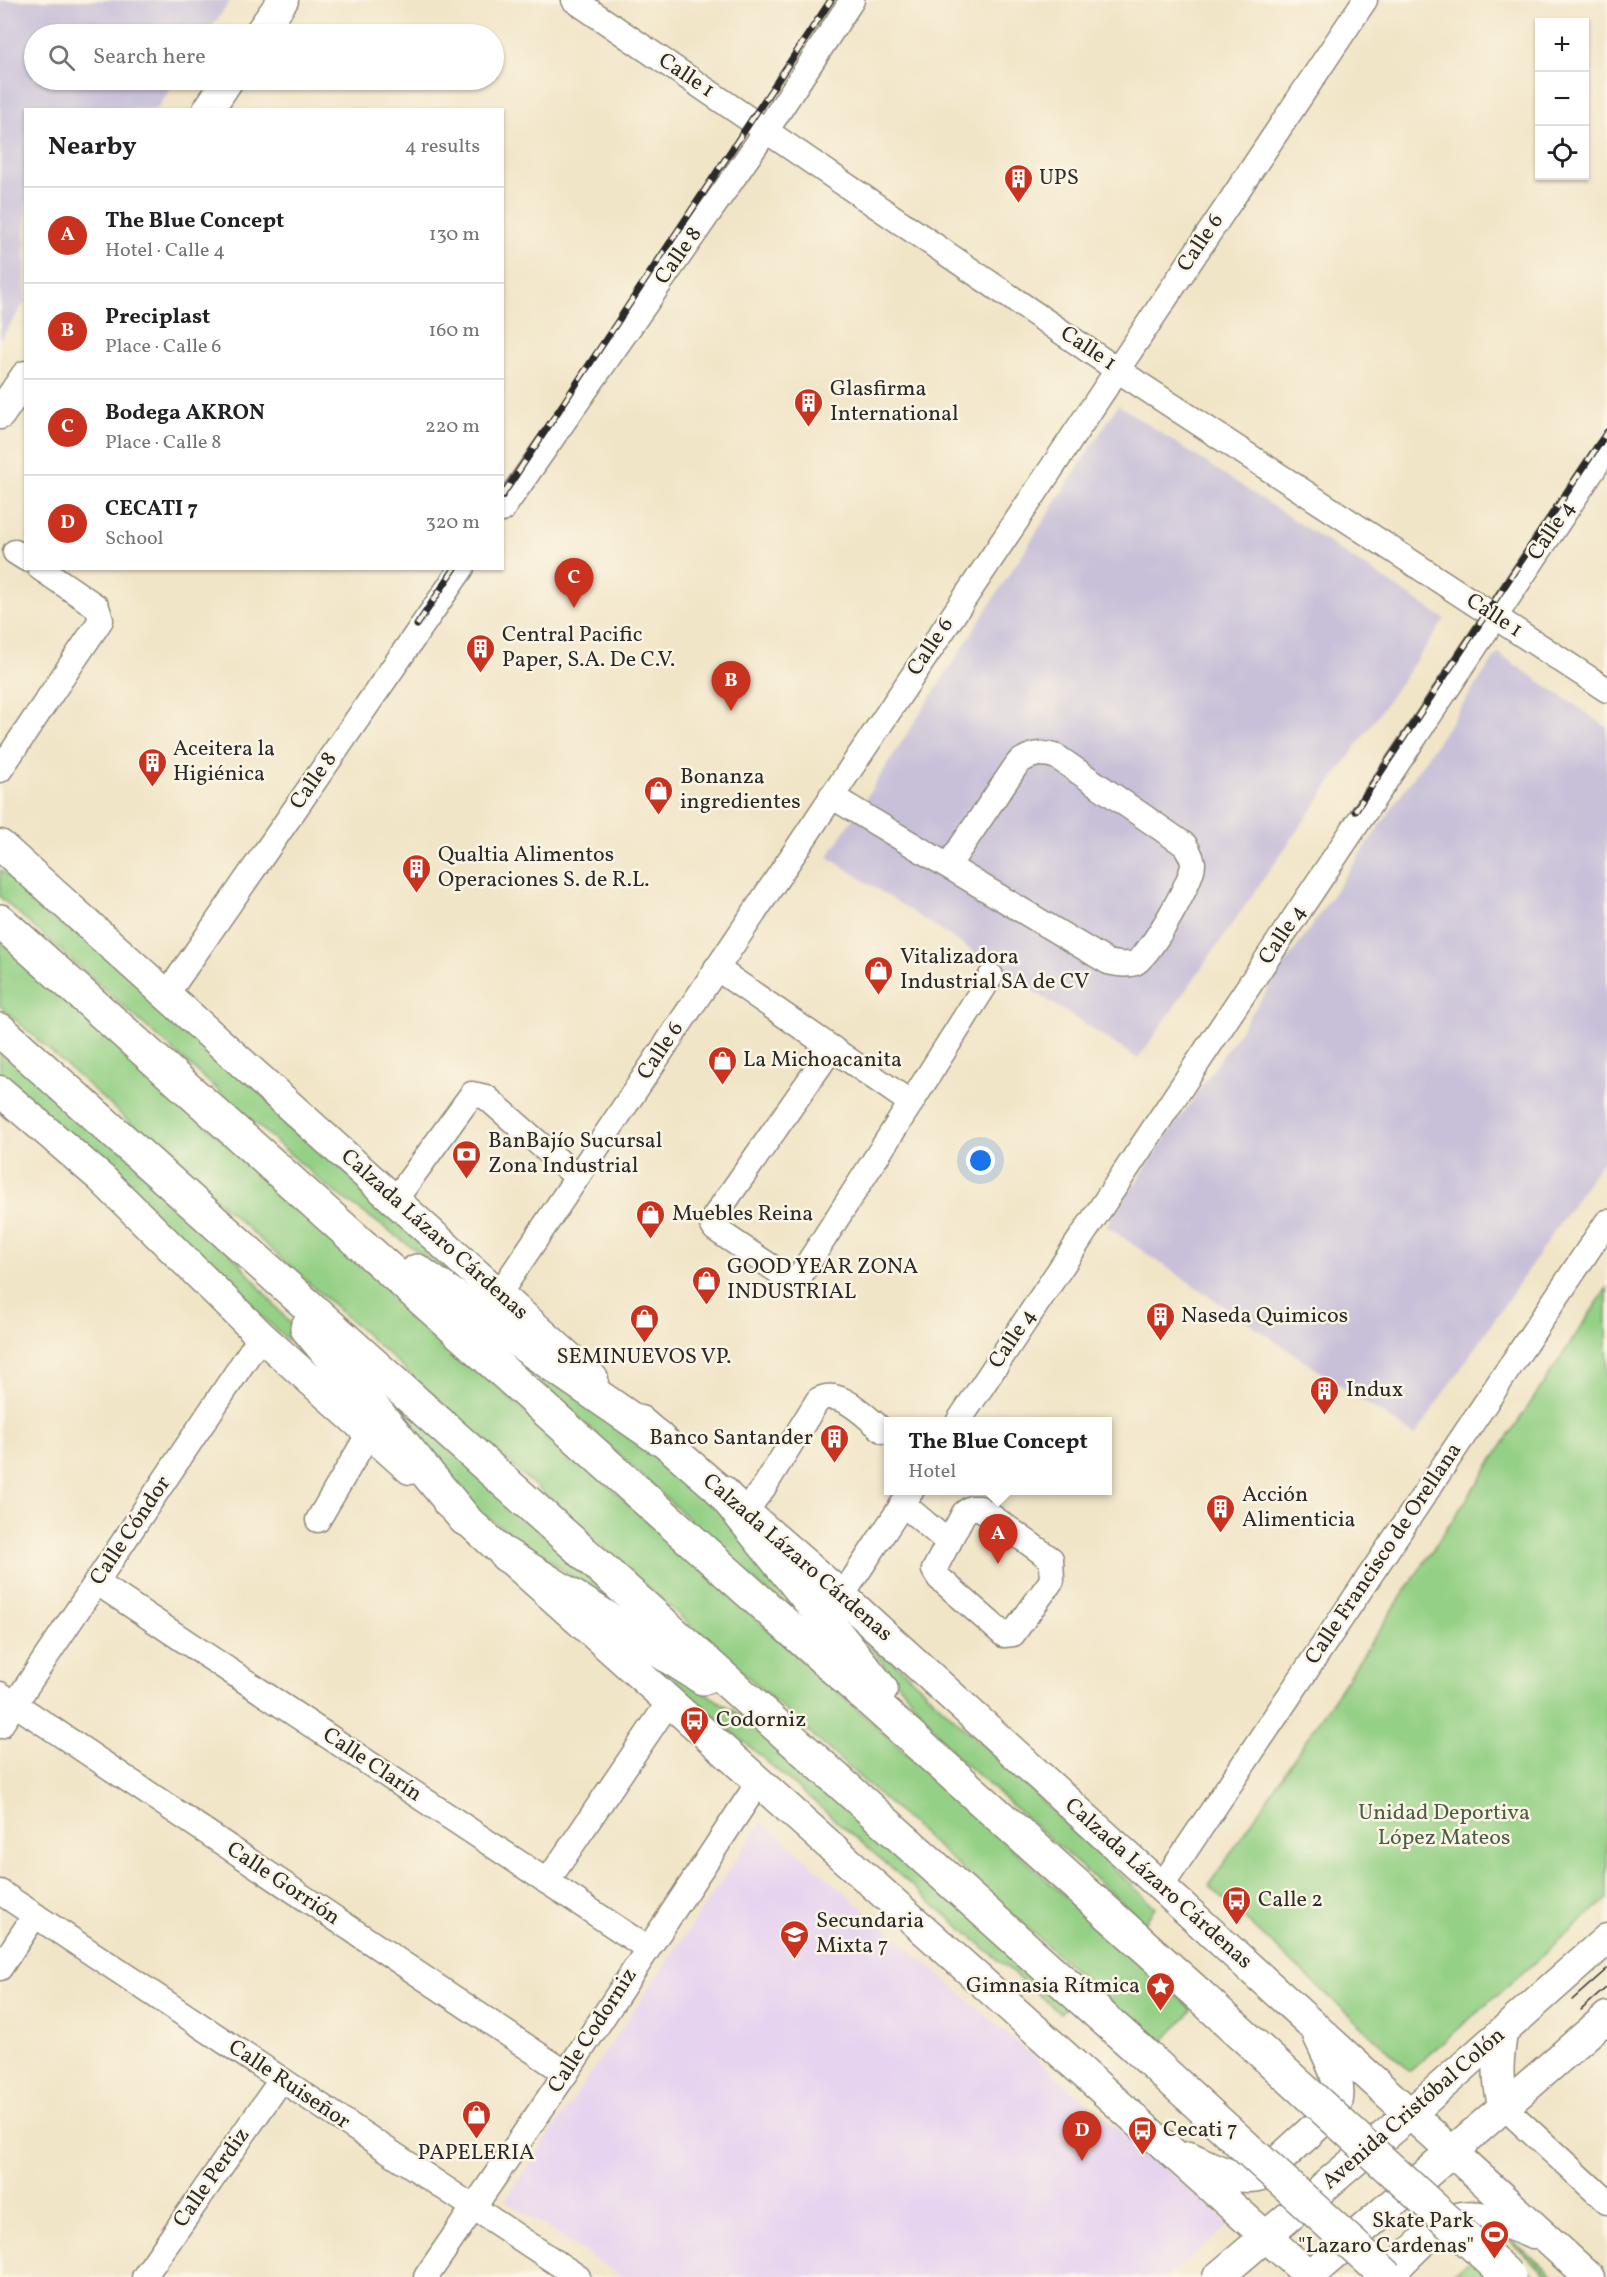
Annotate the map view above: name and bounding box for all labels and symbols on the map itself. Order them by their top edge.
street label: Calle 1 [652,46,720,106]
building icon: UPS [1002,162,1034,204]
place label: UPS [1039,163,1079,194]
street label: Calle 6 [1170,208,1232,278]
street label: Calle 8 [648,221,710,291]
street label: Calle 1 [1054,319,1122,379]
place label: Glasfirma International [830,374,959,430]
building icon: Glasfirma International [793,386,825,428]
street label: Calle 4 [1521,495,1583,567]
pin: C [554,558,594,608]
street label: Calle 1 [1460,586,1528,646]
street label: Calle 6 [900,612,962,682]
place label: Central Pacific Paper, S.A. De C.V. [502,620,675,676]
building icon: Central Pacific Paper, S.A. De C.V. [465,632,497,674]
pin: B [712,662,750,711]
place label: Aceitera la Higiénica [173,734,275,790]
building icon: Aceitera la Higiénica [136,746,168,788]
street label: Calle 8 [283,746,345,816]
place label: Bonanza ingredientes [680,762,801,818]
shop icon: Bonanza ingredientes [643,774,675,816]
place label: Qualtia Alimentos Operaciones S. de R.L. [438,840,650,896]
building icon: Qualtia Alimentos Operaciones S. de R.L. [401,852,433,894]
street label: Calle 4 [1252,899,1314,971]
place label: Vitalizadora Industrial SA de CV [900,942,1089,998]
shop icon: Vitalizadora Industrial SA de CV [863,954,895,996]
street label: Calle 6 [630,1016,692,1086]
shop icon: La Michoacanita [706,1044,738,1086]
place label: La Michoacanita [743,1045,902,1076]
place label: BanBajío Sucursal Zona Industrial [488,1126,662,1182]
bank icon: BanBajío Sucursal Zona Industrial [451,1138,483,1180]
street label: Calzada Lázaro Cárdenas [333,1142,535,1328]
your location [966,1146,995,1175]
shop icon: Muebles Reina [635,1198,667,1240]
place label: Muebles Reina [672,1199,813,1230]
place label: GOOD YEAR ZONA INDUSTRIAL [727,1252,918,1308]
shop icon: GOOD YEAR ZONA INDUSTRIAL [690,1264,722,1306]
building icon: Naseda Quimicos [1144,1300,1176,1342]
place label: Naseda Quimicos [1181,1301,1348,1332]
shop icon: SEMINUEVOS VP. [628,1302,660,1344]
street label: Calle 4 [982,1303,1044,1375]
place label: SEMINUEVOS VP. [556,1342,732,1373]
building icon: Indux [1309,1374,1341,1416]
place label: Indux [1346,1375,1403,1406]
building icon: Banco Santander [818,1422,850,1464]
place label: Banco Santander [649,1423,813,1454]
street label: Calle Francisco de Orellana [1298,1437,1470,1671]
street label: Calzada Lázaro Cárdenas [695,1467,899,1649]
street label: Calle Cóndor [83,1470,179,1592]
place label: Acción Alimenticia [1242,1480,1356,1536]
building icon: Acción Alimenticia [1205,1492,1237,1534]
pin: A [978,1514,1018,1564]
bus stop icon: Codorniz [679,1704,711,1746]
place label: Codorniz [716,1705,806,1736]
street label: Calle Clarín [316,1720,428,1810]
street label: Calzada Lázaro Cárdenas [1057,1791,1259,1977]
park label: Unidad Deportiva López Mateos [1358,1798,1530,1854]
street label: Calle Gorrión [220,1835,346,1933]
bus stop icon: Calle 2 [1221,1884,1253,1926]
place label: Calle 2 [1258,1885,1323,1916]
place label: Secundaria Mixta 7 [816,1906,924,1962]
school or university icon: Secundaria Mixta 7 [779,1918,811,1960]
street label: Calle Codorniz [541,1962,645,2100]
place icon: Gimnasia Rítmica [1145,1970,1177,2012]
place label: Gimnasia Rítmica [966,1971,1140,2002]
street label: Avenida Cristóbal Colón [1316,2021,1512,2197]
street label: Calle Ruiseñor [222,2033,356,2137]
shop icon: PAPELERIA [460,2098,492,2140]
pin: D [1062,2112,1102,2161]
bus stop icon: Cecati 7 [1126,2114,1158,2156]
place label: Cecati 7 [1163,2115,1238,2146]
street label: Calle Perdiz [166,2122,258,2234]
place label: PAPELERIA [417,2138,535,2169]
place label: Skate Park "Lazaro Cardenas" [1298,2206,1474,2262]
sports icon: Skate Park "Lazaro Cardenas" [1479,2218,1511,2260]

